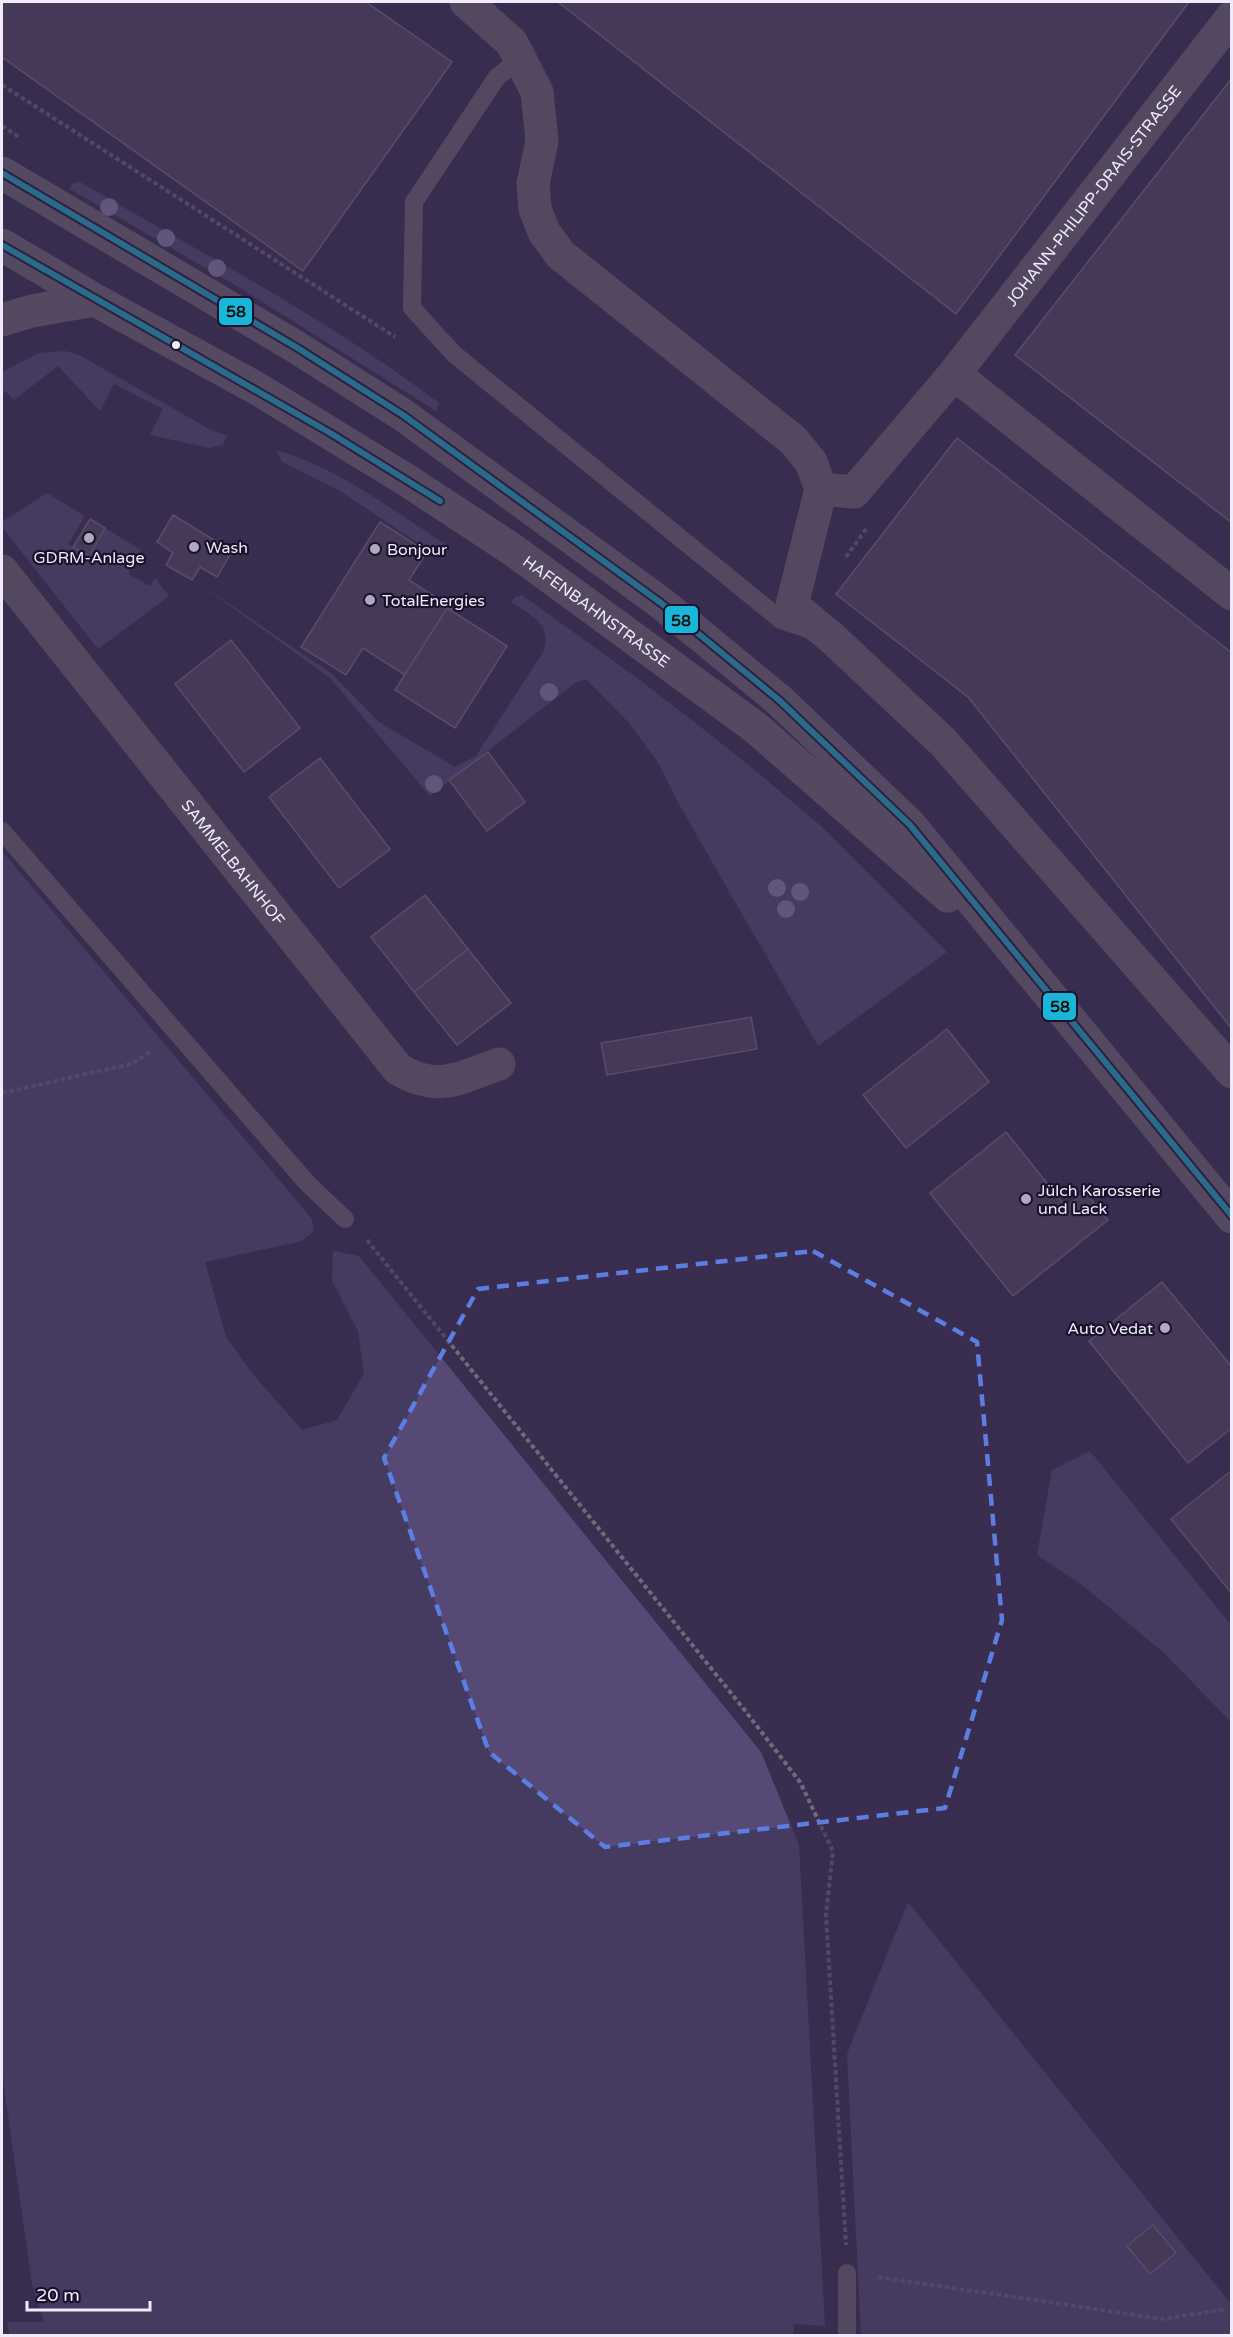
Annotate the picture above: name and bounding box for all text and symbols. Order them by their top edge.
street label: JOHANN-PHILIPP-DRAIS-STRASSE [1002,82,1186,311]
line badge: 58 [218,297,253,326]
text: 58 [226,302,246,322]
unlabelled marker [170,339,182,351]
marker: GDRM-Anlage [82,531,96,545]
place label: Wash [206,538,248,558]
marker: Wash [187,540,201,554]
place label: Bonjour [387,540,448,560]
marker: Bonjour [368,542,382,556]
place label: GDRM-Anlage [34,548,145,568]
street label: HAFENBAHNSTRASSE [519,552,673,672]
place label: TotalEnergies [382,591,485,611]
marker: TotalEnergies [363,593,377,607]
line badge: 58 [664,605,699,634]
text: 58 [671,611,691,631]
street label: SAMMELBAHNHOF [177,796,289,930]
line badge: 58 [1042,992,1077,1021]
text: 58 [1050,997,1070,1017]
place label: Jülch Karosserie und Lack [1038,1181,1161,1219]
marker: Jülch Karosserie und Lack [1019,1192,1033,1206]
place label: Auto Vedat [1067,1319,1153,1339]
marker: Auto Vedat [1158,1321,1172,1335]
scale bar [27,2274,150,2312]
text: 20 m [36,2284,80,2306]

